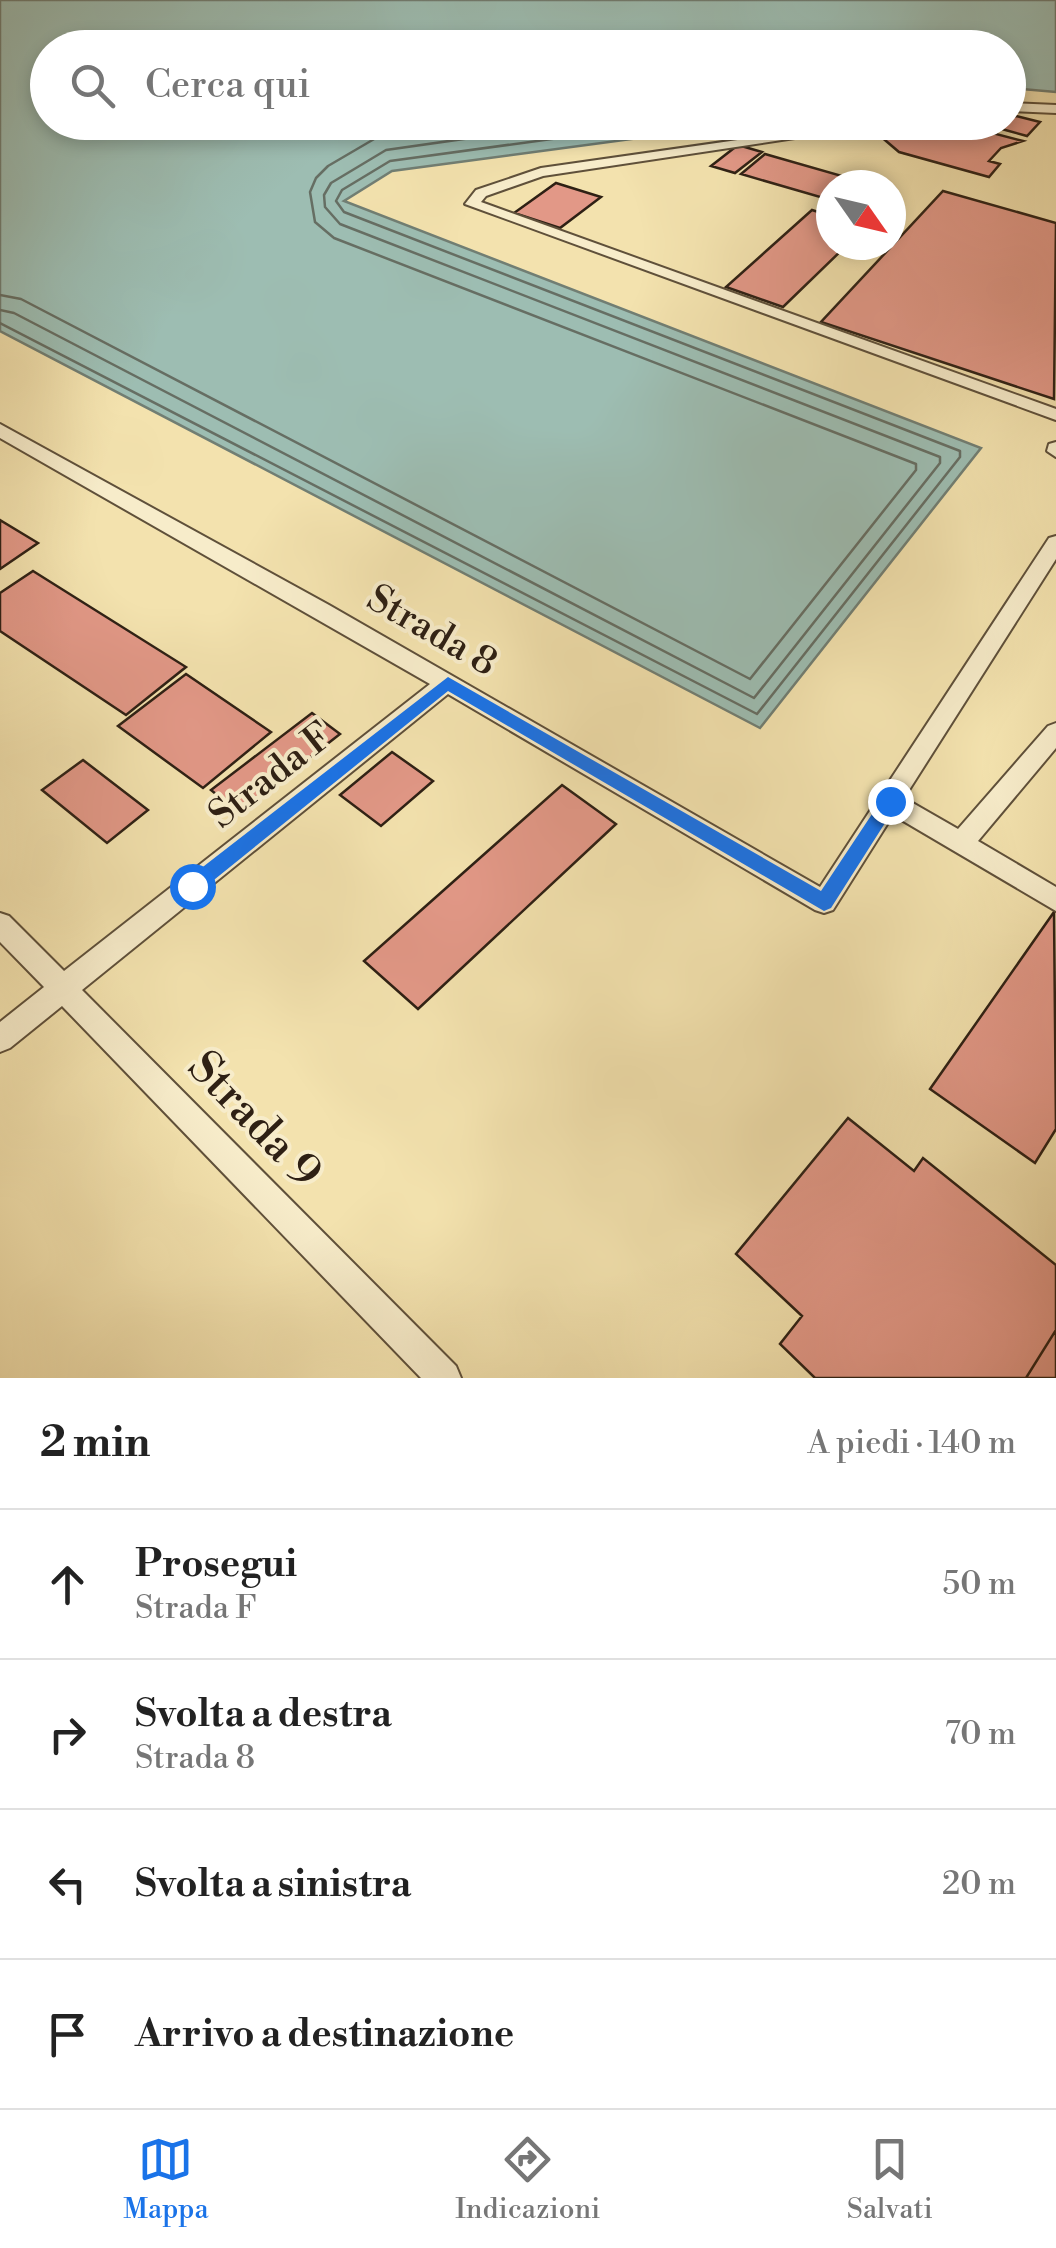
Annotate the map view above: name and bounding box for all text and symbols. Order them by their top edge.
search box [30,30,1026,140]
icon: search [65,58,120,113]
text: Cerca qui [145,62,310,109]
north arrow [816,170,906,260]
street label: Strada 8 [358,575,506,687]
street label: Strada F [200,713,342,839]
route end [868,779,914,825]
route start [170,864,216,910]
street label: Strada 9 [175,1040,333,1200]
text: 2 min [40,1417,150,1470]
text: A piedi · 140 m [808,1423,1016,1463]
text: Prosegui [135,1541,297,1588]
icon: ahead [40,1557,95,1612]
text: 50 m [943,1564,1016,1604]
text: Strada F [135,1588,257,1628]
text: Svolta a destra [135,1691,392,1738]
icon: right [40,1707,95,1762]
text: 70 m [945,1714,1016,1754]
text: Strada 8 [135,1738,255,1778]
icon: left [40,1857,95,1912]
text: Svolta a sinistra [135,1861,411,1908]
text: 20 m [942,1864,1016,1904]
icon: arrive [40,2007,95,2062]
text: Arrivo a destinazione [135,2011,514,2058]
tab: Mappa [123,2132,209,2227]
tab: Indicazioni [455,2132,600,2227]
tab: Salvati [847,2132,933,2227]

